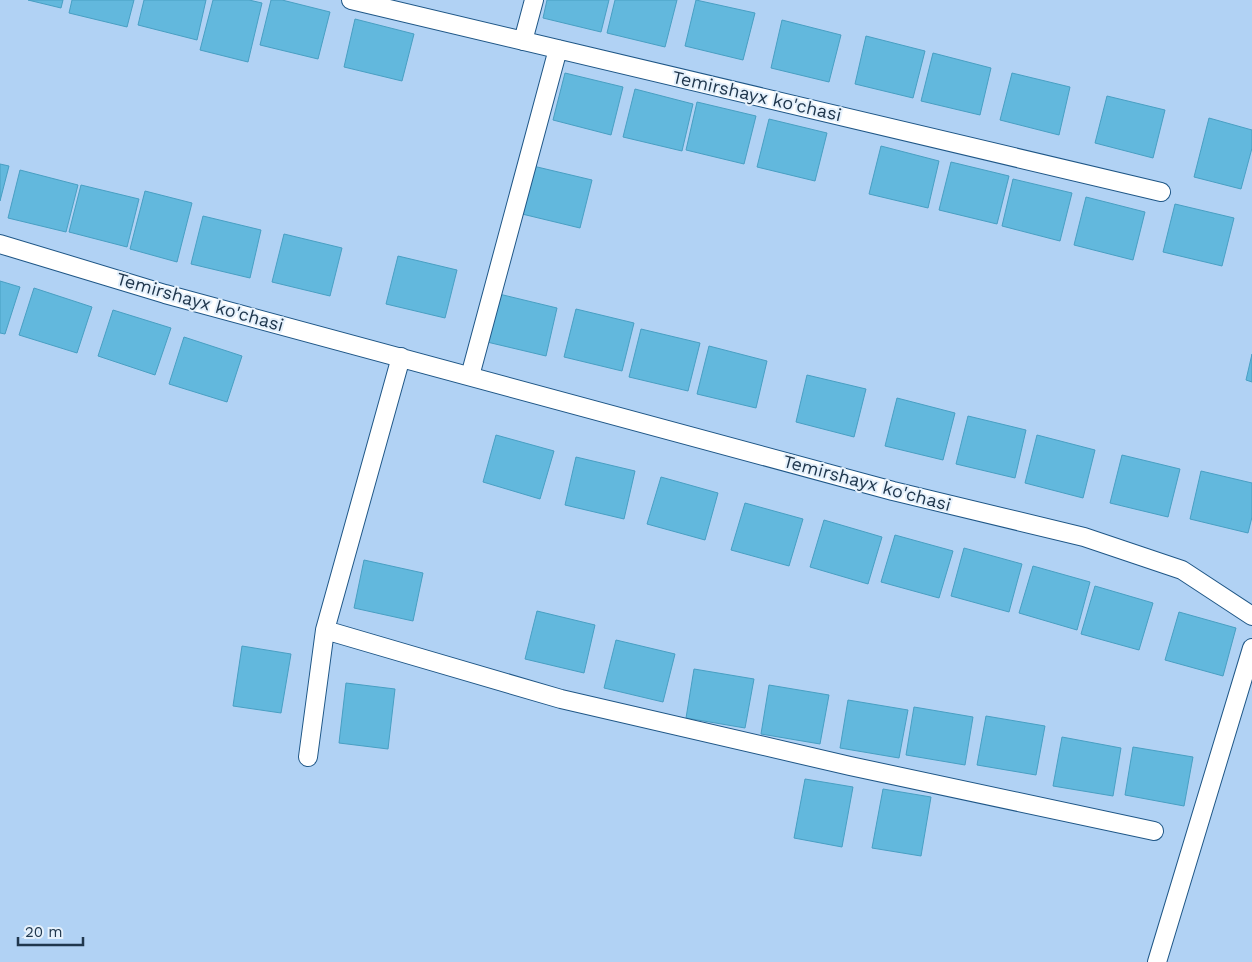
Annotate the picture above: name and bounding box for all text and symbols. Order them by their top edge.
street label: Temirshayx ko'chasi [670,66,844,125]
street label: Temirshayx ko'chasi [114,268,286,335]
street label: Temirshayx ko'chasi [781,450,953,515]
scale bar [18,914,82,946]
text: 20 m [25,923,63,941]

